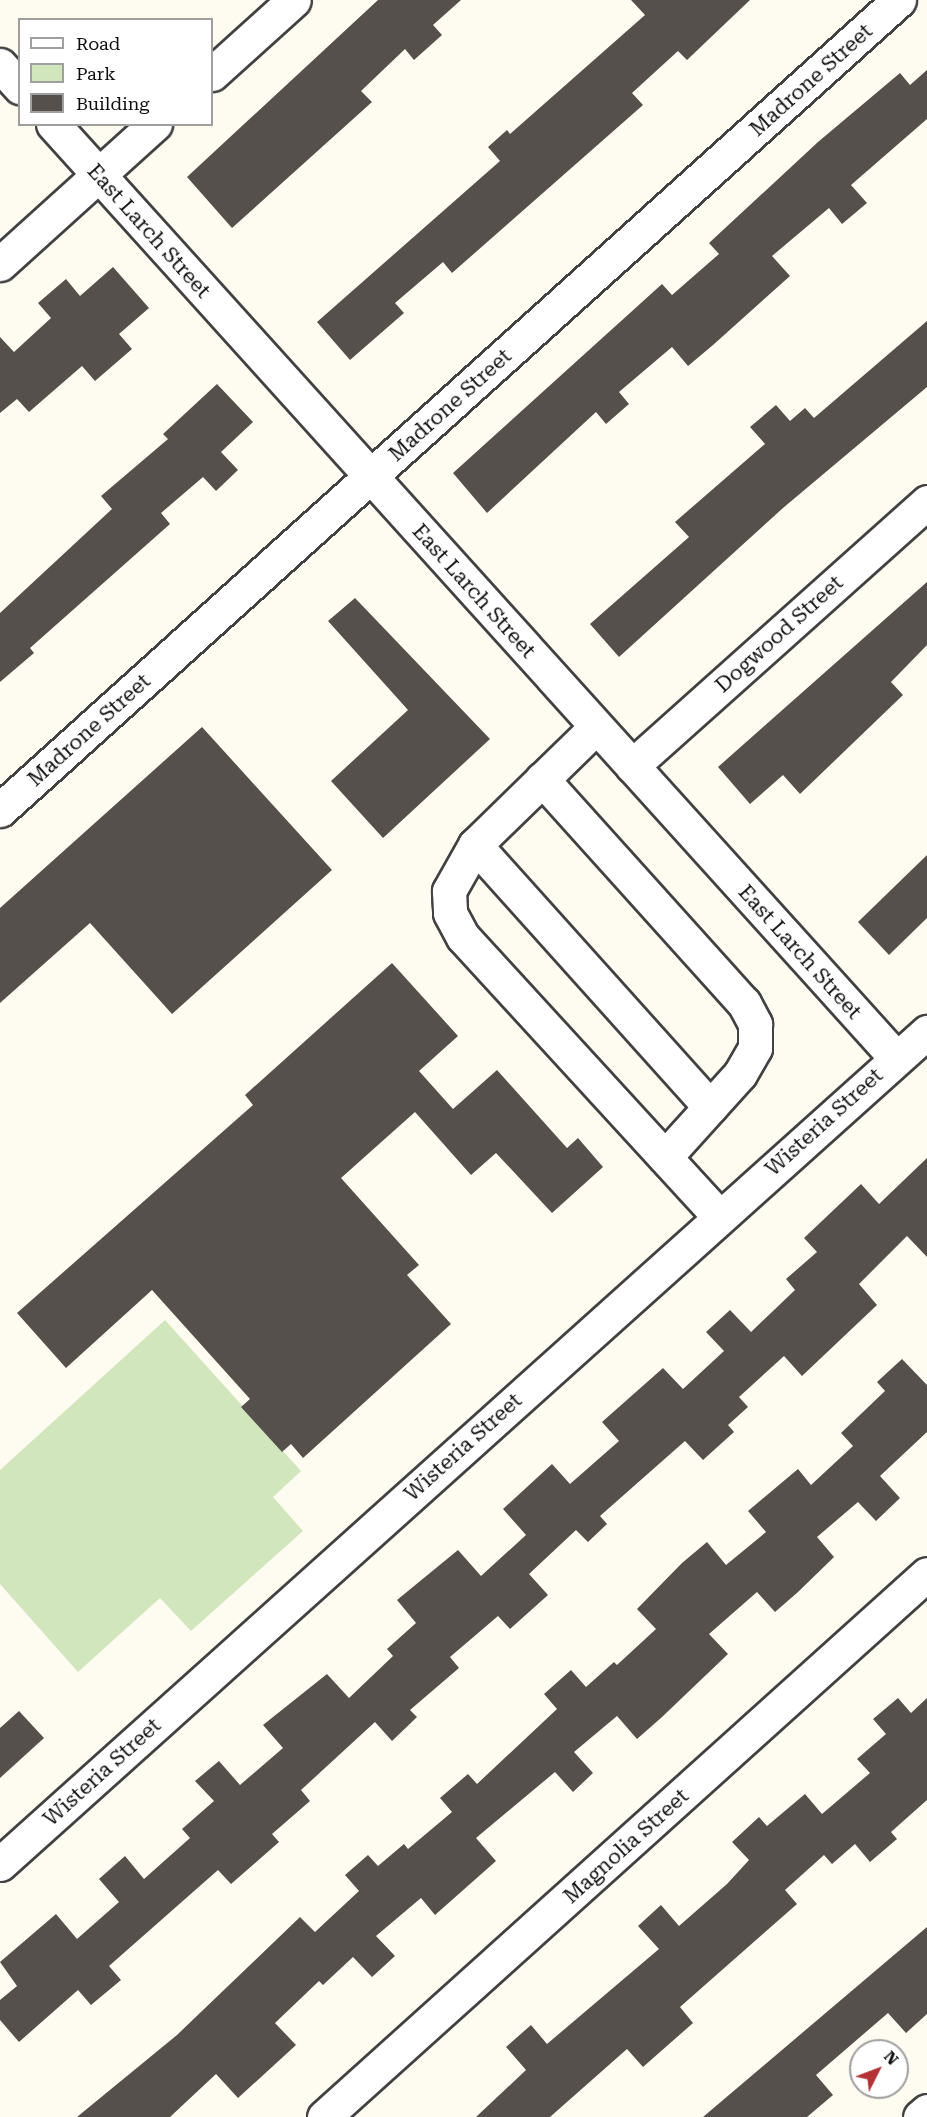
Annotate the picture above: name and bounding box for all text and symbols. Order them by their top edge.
legend [18,18,213,126]
street label: Madrone Street [744,18,878,142]
text: Road [76,33,120,54]
text: Park [76,63,116,84]
text: Building [76,93,150,114]
street label: East Larch Street [82,159,216,303]
street label: Madrone Street [383,343,517,467]
street label: East Larch Street [407,519,541,663]
street label: Dogwood Street [710,570,848,698]
street label: Madrone Street [22,668,156,792]
street label: East Larch Street [733,880,867,1024]
street label: Wisteria Street [760,1063,888,1181]
street label: Wisteria Street [399,1388,527,1506]
street label: Wisteria Street [38,1713,166,1831]
street label: Magnolia Street [558,1783,694,1909]
north arrow [849,2039,909,2099]
text: N [880,2047,902,2069]

